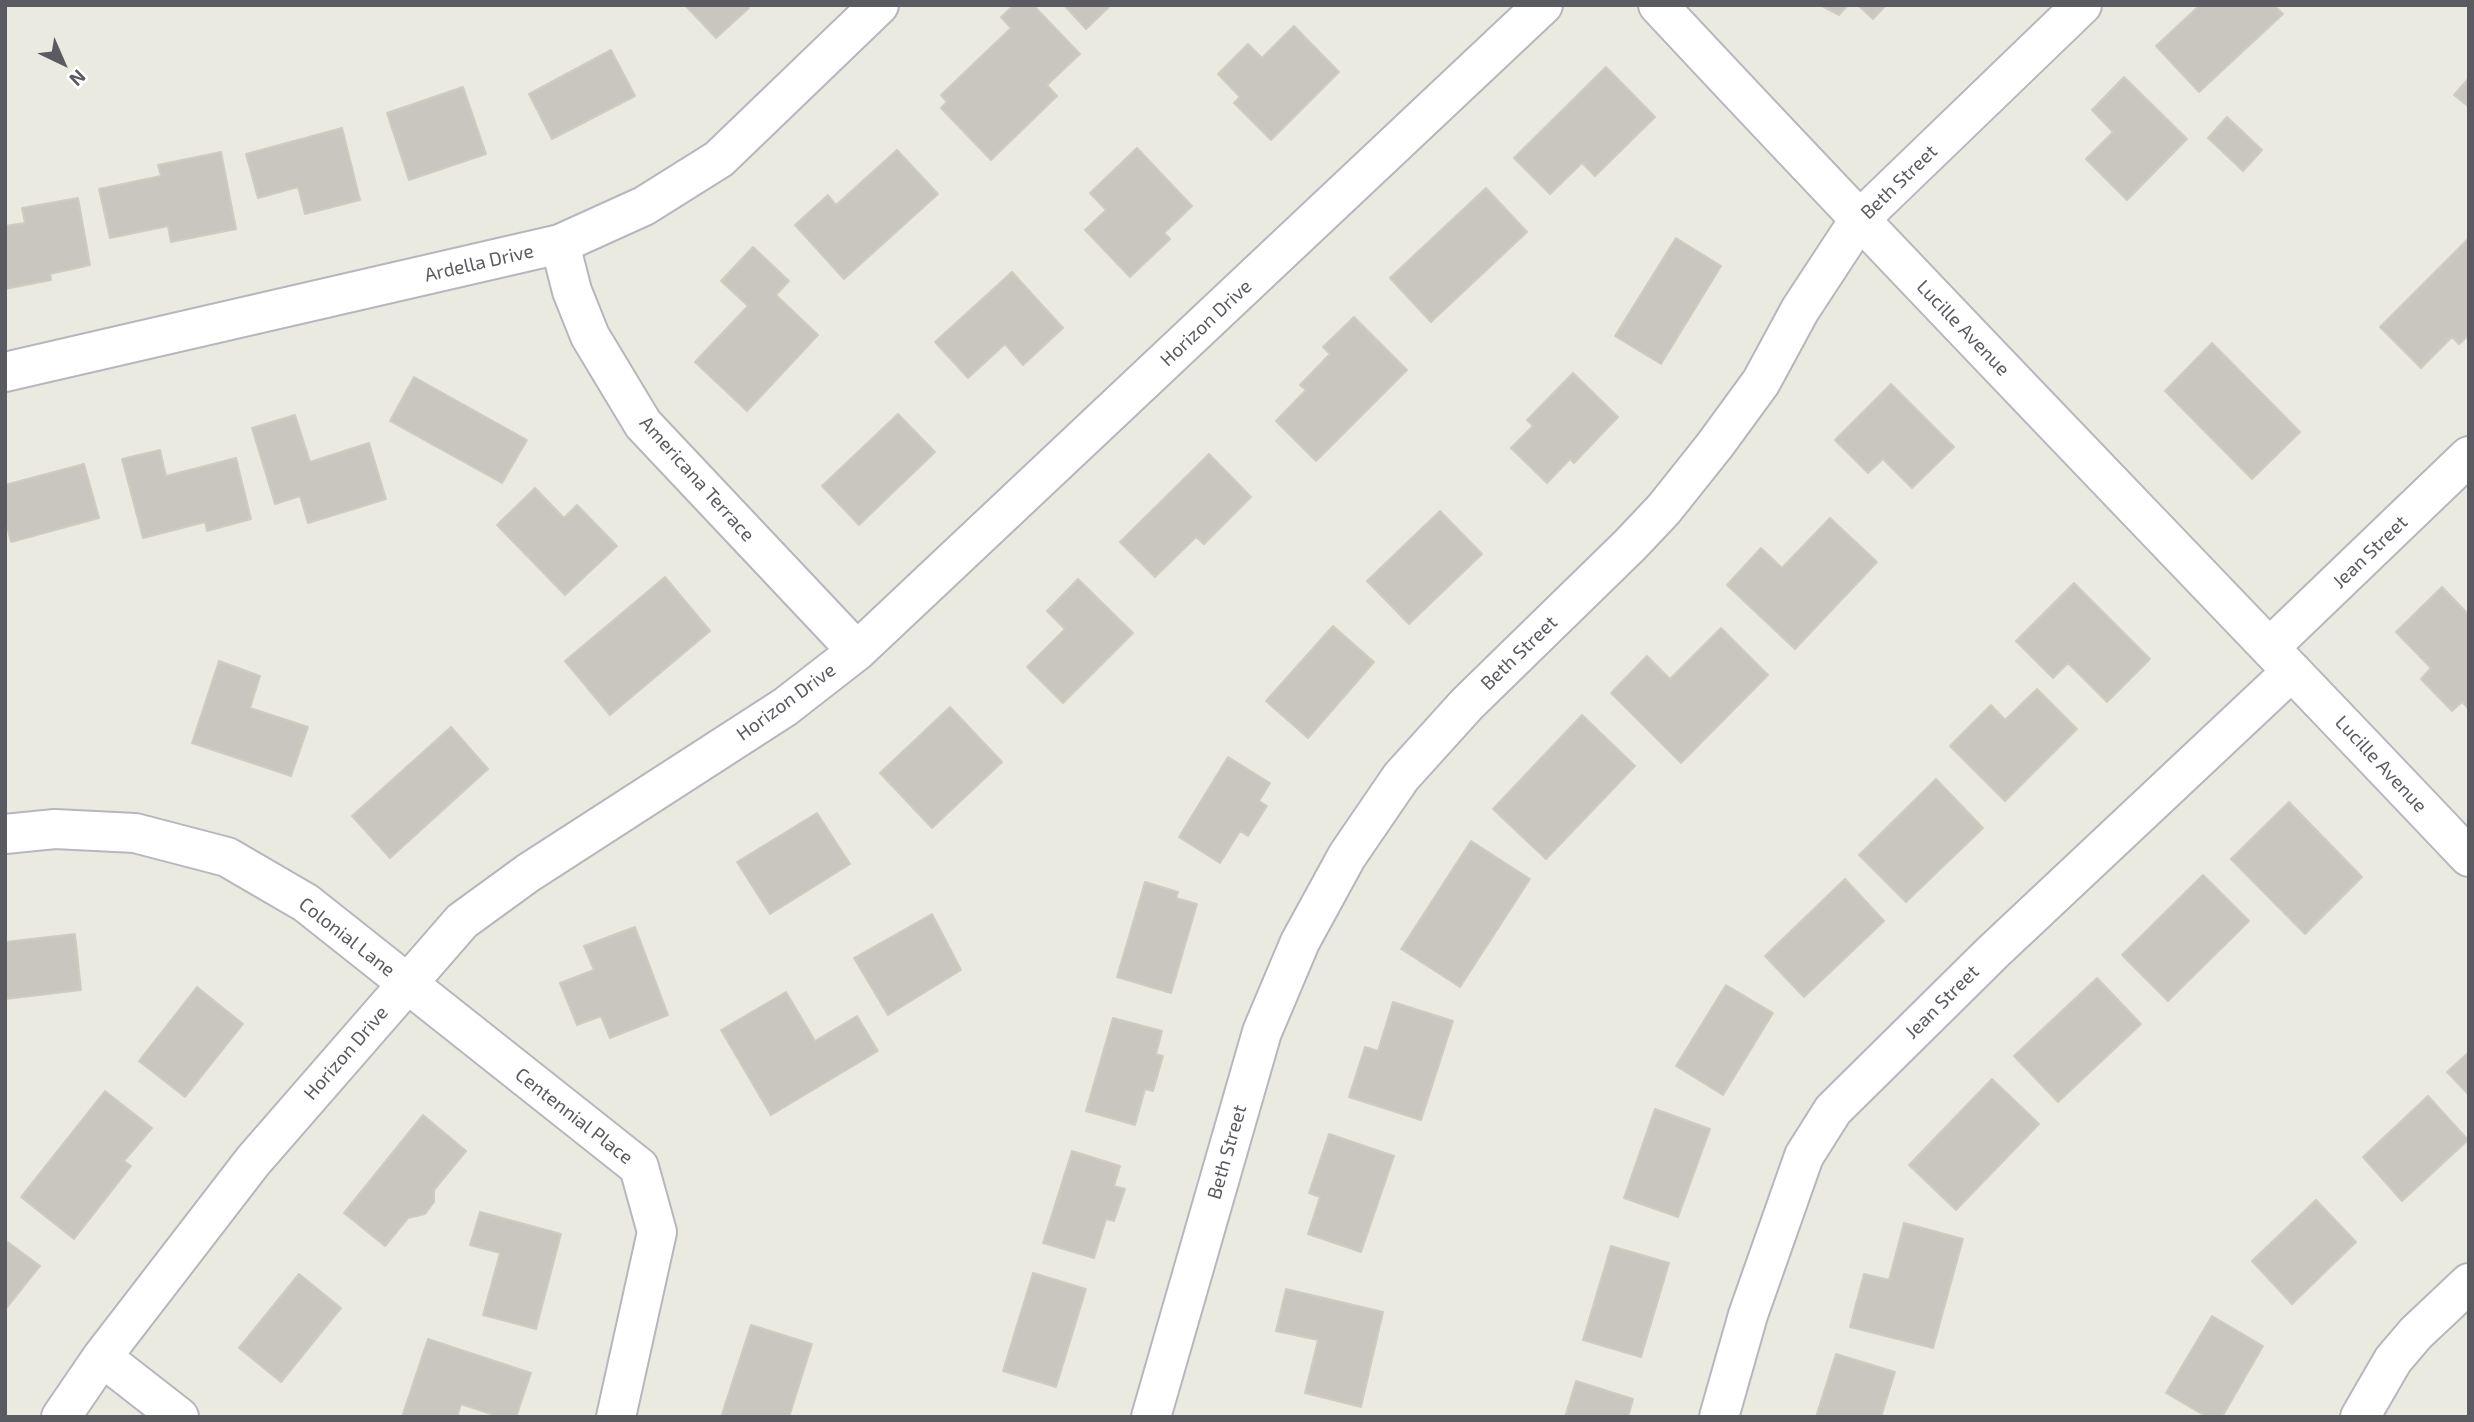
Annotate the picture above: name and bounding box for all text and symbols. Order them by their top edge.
north arrow [28,28,98,98]
text: N [65,65,91,92]
street label: Beth Street [1856,140,1942,224]
street label: Ardella Drive [422,239,536,287]
street label: Horizon Drive [1156,275,1256,371]
street label: Lucille Avenue [1912,275,2014,381]
street label: Americana Terrace [635,412,759,546]
street label: Jean Street [2328,511,2412,593]
street label: Beth Street [1476,611,1562,695]
street label: Horizon Drive [732,658,840,746]
street label: Lucille Avenue [2330,711,2432,817]
street label: Colonial Lane [294,892,400,982]
street label: Jean Street [1900,960,1984,1044]
street label: Horizon Drive [299,1001,393,1105]
street label: Centennial Place [511,1063,637,1169]
street label: Beth Street [1203,1102,1251,1202]

